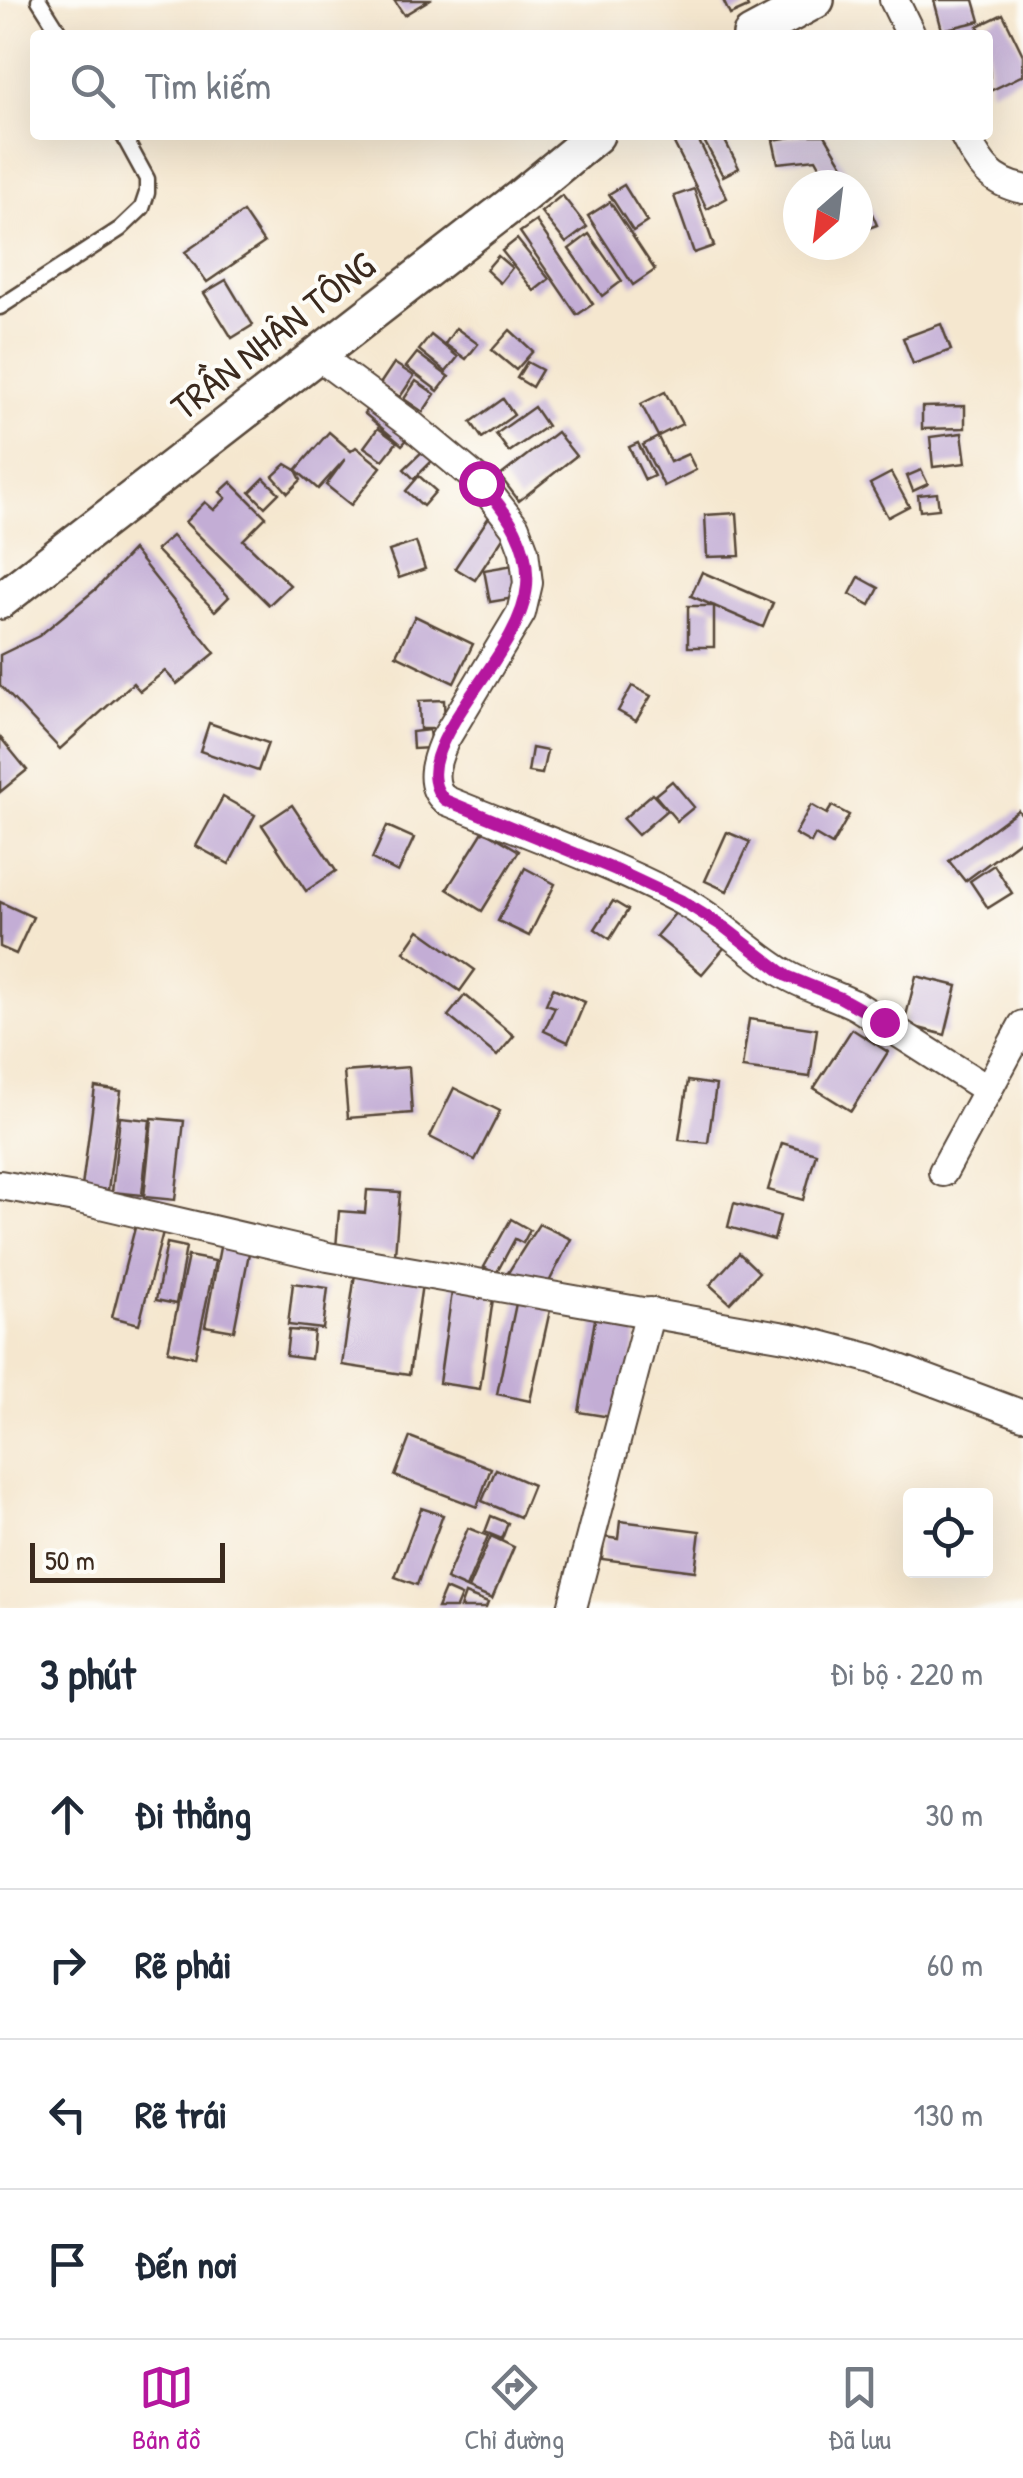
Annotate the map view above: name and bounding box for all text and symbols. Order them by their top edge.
search box [30,30,993,140]
icon: search [65,58,120,113]
text: Tìm kiếm [145,59,271,111]
north arrow [783,170,873,260]
street label: TRẦN NHÂN TÔNG [160,239,386,431]
route start [459,461,505,507]
route end [862,1000,908,1046]
map controls [903,1488,993,1578]
button: locate [903,1488,993,1578]
scale bar [30,1538,225,1582]
text: 50 m [45,1541,95,1579]
text: 3 phút [40,1645,135,1702]
text: Đi bộ · 220 m [830,1652,983,1695]
icon: ahead [40,1787,95,1842]
text: Đi thẳng [135,1788,251,1840]
text: 30 m [925,1793,983,1836]
icon: right [40,1937,95,1992]
text: Rẽ phải [135,1938,232,1990]
text: 60 m [927,1943,983,1986]
icon: left [40,2087,95,2142]
text: Rẽ trái [135,2088,227,2140]
text: 130 m [914,2093,983,2136]
icon: arrive [40,2237,95,2292]
text: Đến nơi [135,2238,238,2290]
tab: Bản đồ [132,2360,200,2458]
tab: Chỉ đường [464,2360,564,2458]
tab: Đã lưu [828,2360,891,2458]

